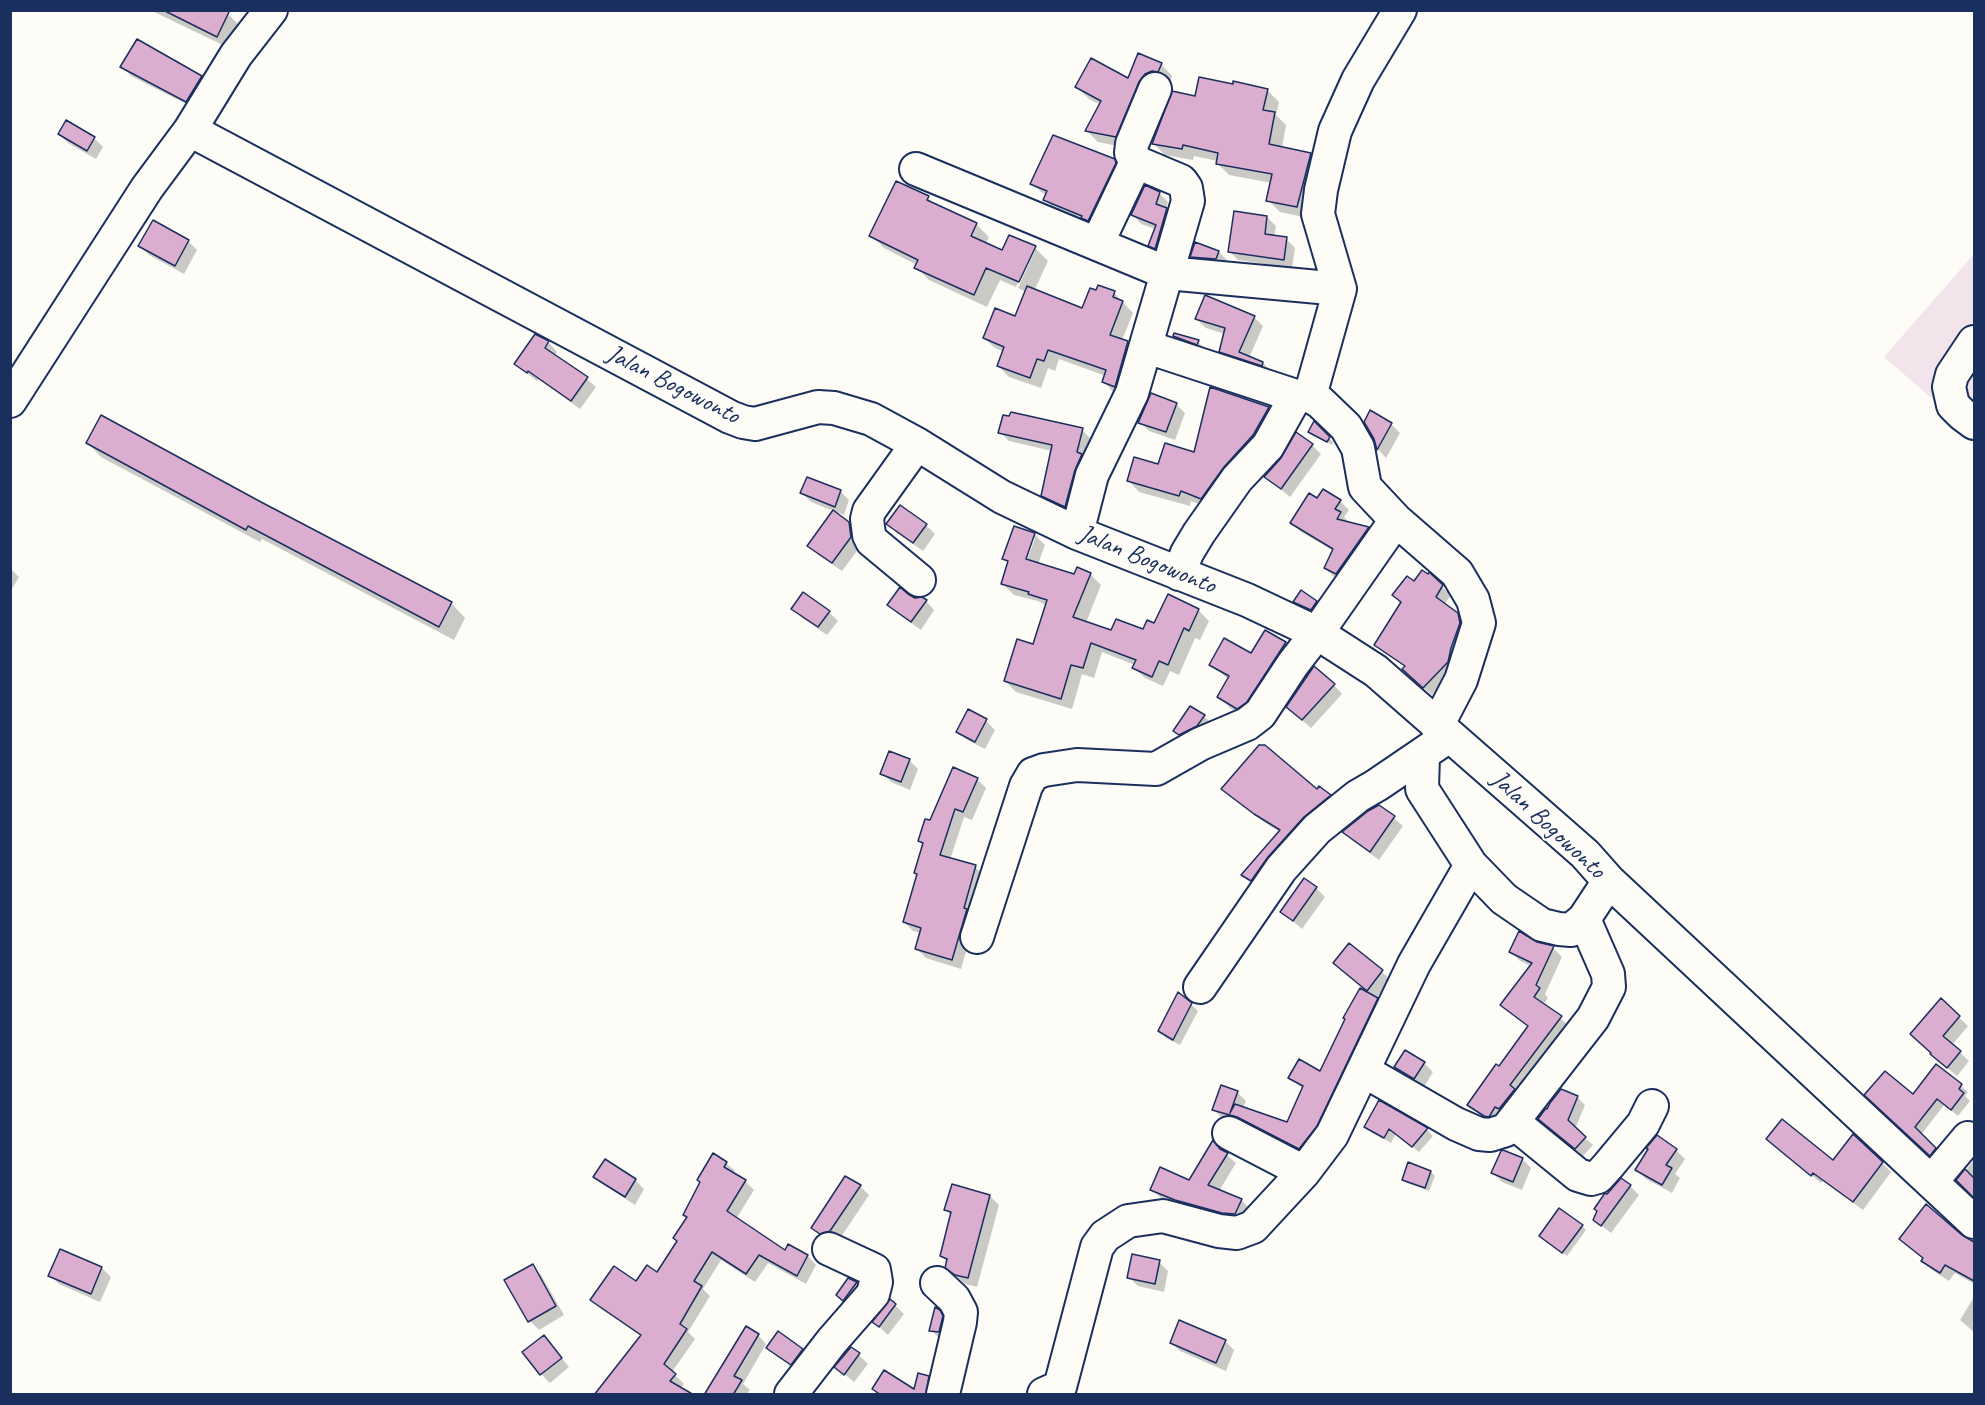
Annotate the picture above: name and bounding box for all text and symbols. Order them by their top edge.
street label: Jalan Bogowonto [601,338,745,432]
street label: Jalan Bogowonto [1074,518,1220,602]
street label: Jalan Bogowonto [1484,764,1612,886]

